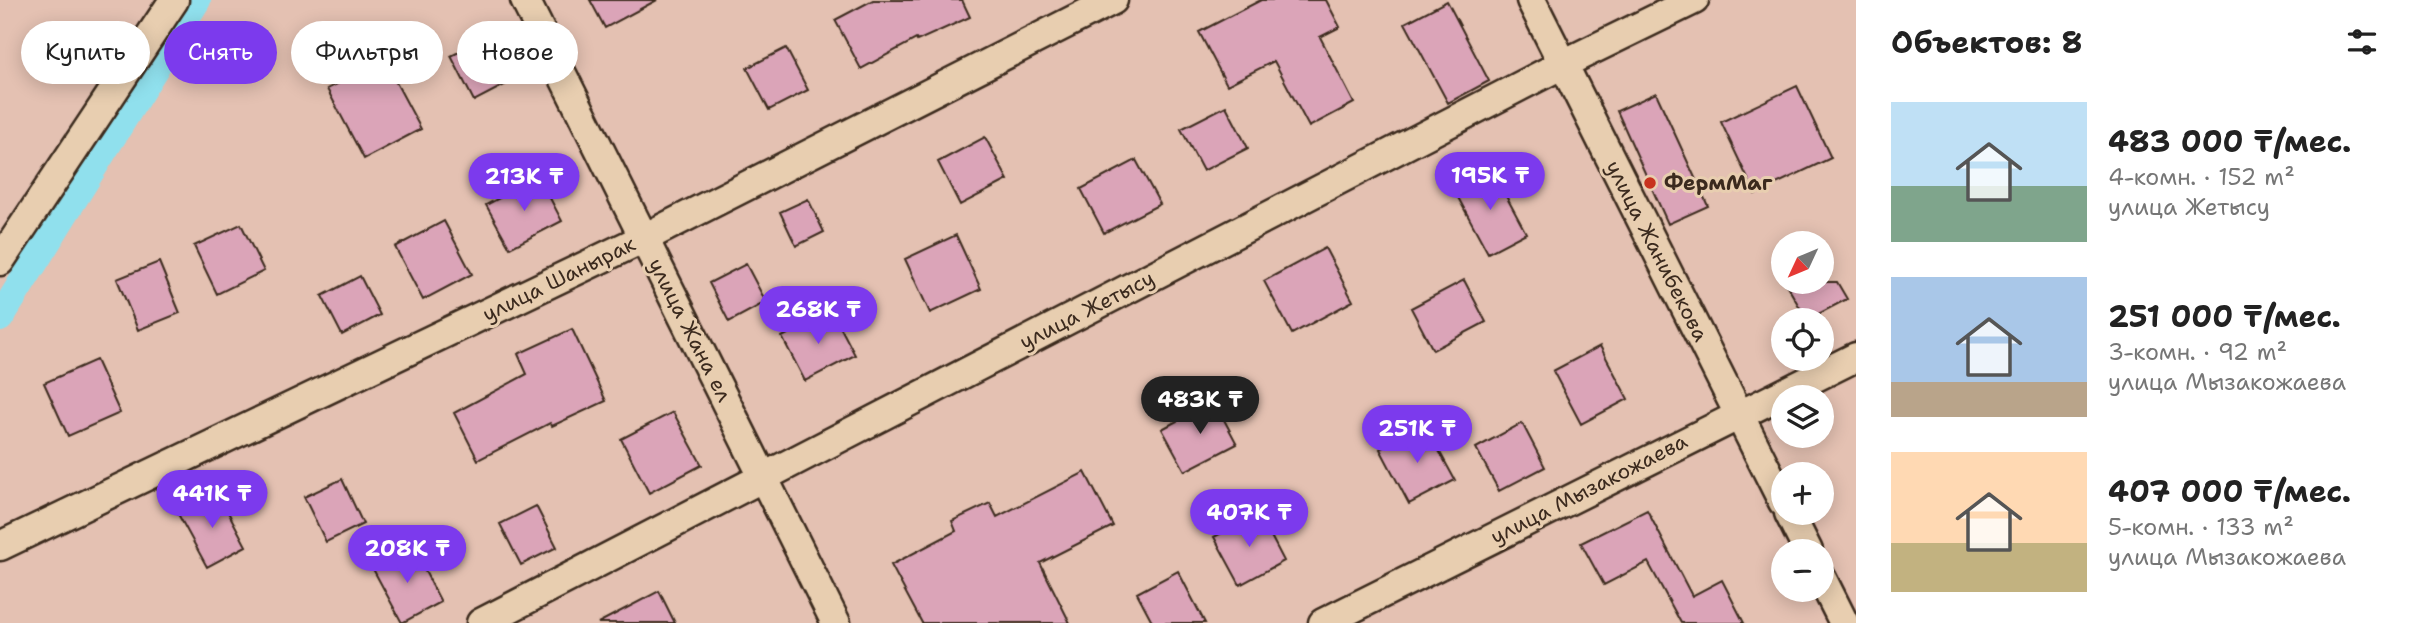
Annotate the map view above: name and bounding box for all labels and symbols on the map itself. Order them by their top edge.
pin: 195K ₸ [1433,152,1547,212]
pin: 213K ₸ [467,154,581,213]
street label: улица Жанибекова [1599,156,1715,346]
place label: ФермМаг [1664,169,1773,197]
marker: ФермМаг [1642,175,1658,191]
street label: улица Шанырак [478,230,640,328]
north arrow [1771,231,1834,294]
street label: улица Жана ел [642,253,738,407]
street label: улица Жетысу [1015,264,1159,356]
pin: 268K ₸ [761,286,875,346]
pin: 483K ₸ [1143,376,1257,436]
pin: 251K ₸ [1360,406,1474,465]
street label: улица Мызакожаева [1486,427,1692,551]
pin: 441K ₸ [155,470,269,530]
pin: 407K ₸ [1192,490,1306,549]
pin: 208K ₸ [350,526,464,585]

